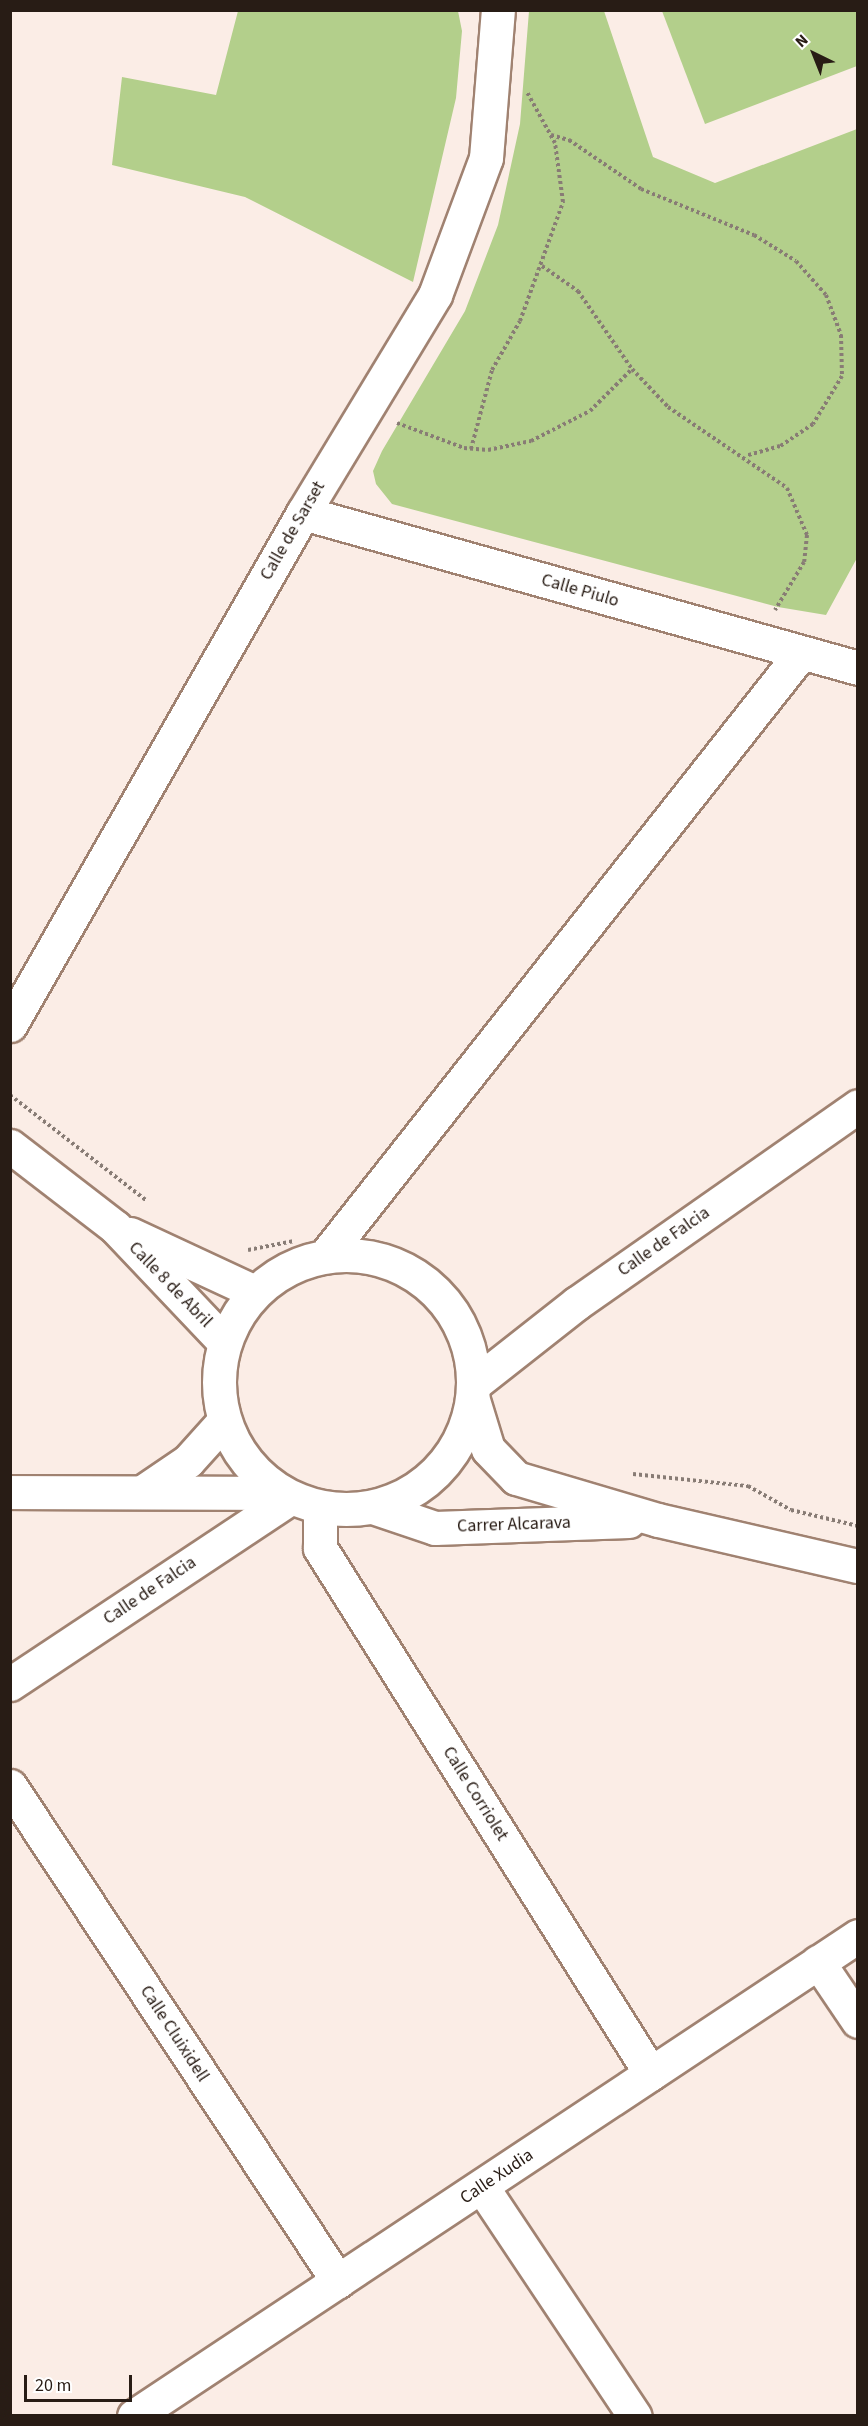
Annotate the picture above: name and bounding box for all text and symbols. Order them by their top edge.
north arrow [784,24,844,84]
text: N [790,29,813,53]
street label: Calle de Sarset [256,478,330,584]
street label: Calle Piulo [539,570,621,612]
street label: Calle de Falcia [614,1202,714,1282]
street label: Calle 8 de Abril [124,1238,216,1332]
street label: Carrer Alcarava [457,1512,571,1538]
street label: Calle de Falcia [100,1552,200,1630]
street label: Calle Corriolet [437,1743,513,1845]
street label: Calle Cluixidell [135,1982,213,2086]
street label: Calle Xudia [456,2145,538,2209]
scale bar [27,2363,135,2401]
text: 20 m [35,2373,71,2398]

